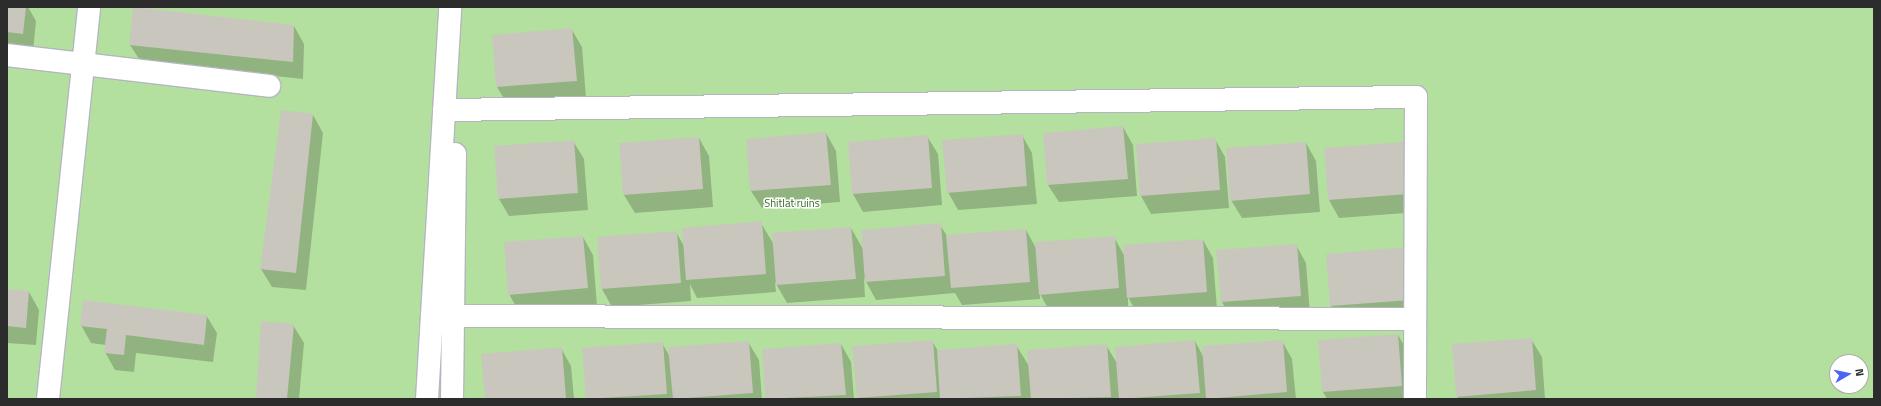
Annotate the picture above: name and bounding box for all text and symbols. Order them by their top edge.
park label: Shitlat ruins [764,196,820,210]
north arrow [1829,354,1869,394]
text: N [1851,367,1868,377]

